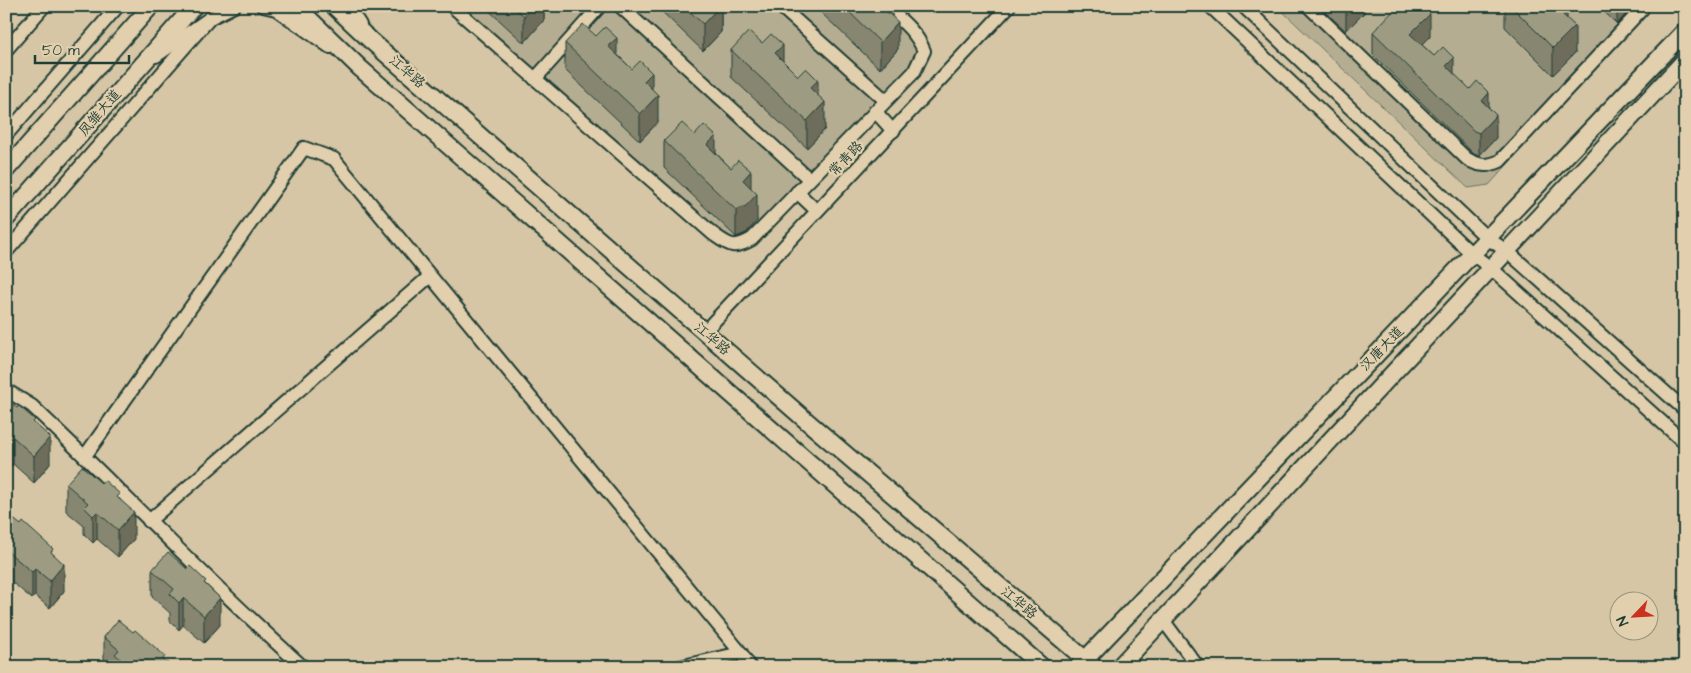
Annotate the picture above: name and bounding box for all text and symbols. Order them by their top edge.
scale bar [35,32,129,64]
text: 50 m [42,40,80,61]
street label: 江华路 [385,51,429,93]
street label: 凤雏大道 [74,85,126,141]
street label: 常青路 [824,137,868,181]
street label: 江华路 [690,318,734,360]
street label: 汉唐大道 [1355,322,1409,376]
street label: 江华路 [996,582,1042,624]
north arrow [1608,590,1658,640]
text: N [1612,613,1634,629]

